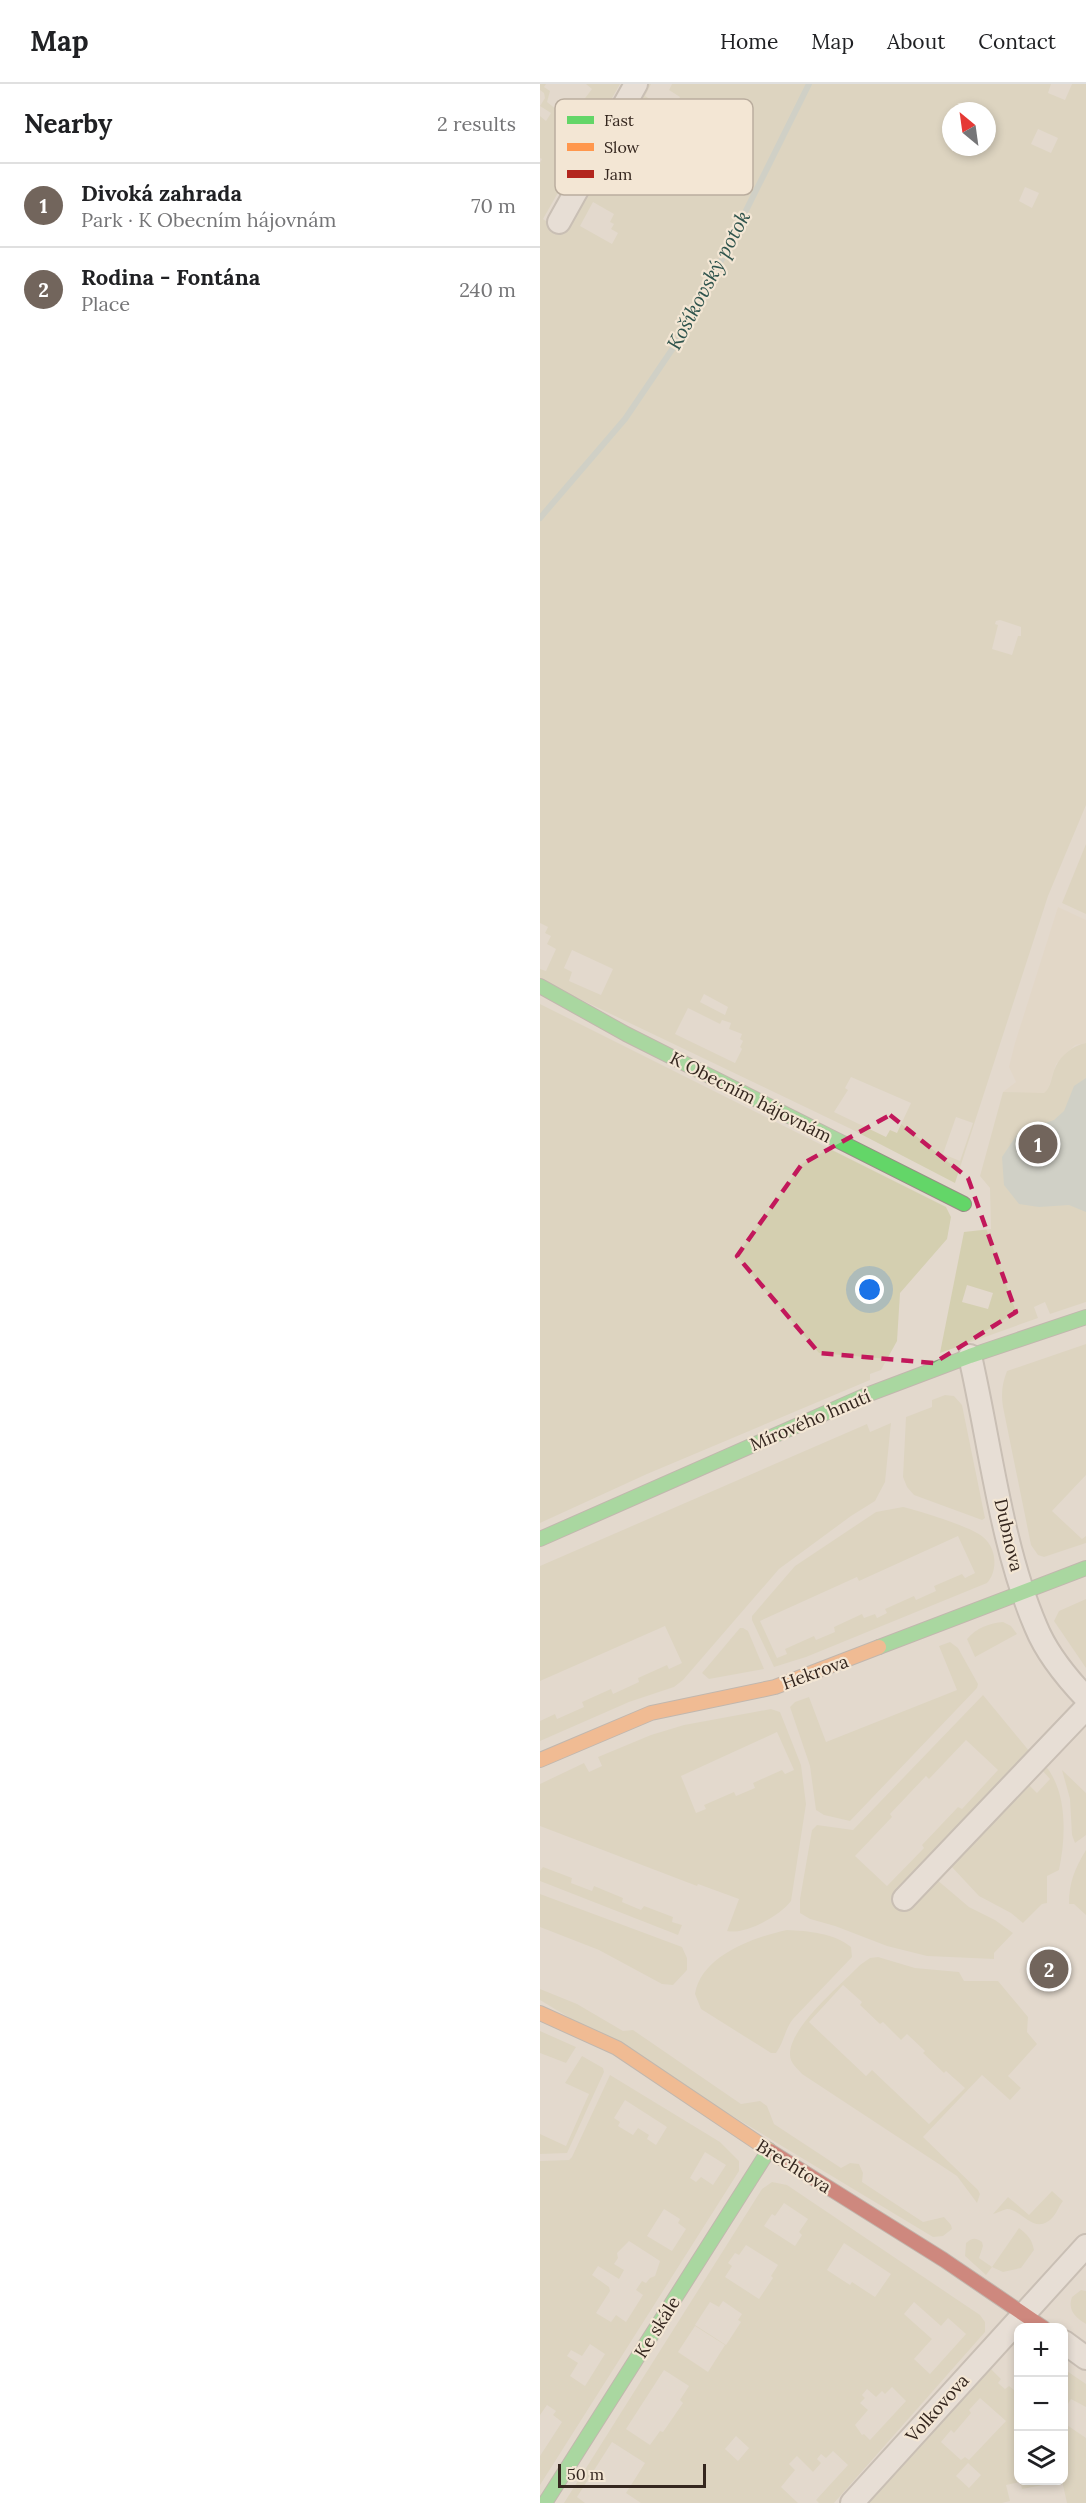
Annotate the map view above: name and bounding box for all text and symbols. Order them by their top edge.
text: Map [30,23,89,59]
text: Home [720,28,778,55]
text: Map [811,28,854,55]
text: About [887,28,945,55]
text: Contact [978,28,1056,55]
legend [555,99,753,195]
north arrow [942,102,996,156]
text: Nearby [24,107,112,140]
text: Fast [604,110,635,130]
text: 2 results [437,111,516,136]
text: Slow [604,137,640,157]
text: Jam [603,164,632,184]
text: Divoká zahrada [81,179,242,207]
text: 1 [39,193,48,218]
text: 70 m [471,193,516,218]
water label: Košíkovský potok [661,206,755,354]
text: Park · K Obecním hájovnám [81,207,336,232]
text: Rodina - Fontána [81,263,260,291]
text: 2 [38,277,49,302]
text: 240 m [459,277,516,302]
text: Place [81,291,130,316]
street label: K Obecním hájovnám [666,1046,836,1148]
pin: 1 [1018,1122,1058,1166]
your location [855,1275,884,1304]
street label: Mírového hnutí [746,1384,874,1456]
street label: Dubnova [989,1496,1029,1574]
street label: Hekrova [778,1649,852,1695]
pin: 2 [1030,1946,1068,1992]
street label: Brechtova [752,2134,836,2198]
street label: Ke skále [629,2292,685,2362]
map controls [1014,2323,1068,2485]
button: + [1014,2323,1068,2377]
street label: Volkovova [900,2369,974,2448]
button: − [1014,2377,1068,2431]
button: layers [1014,2431,1068,2485]
scale bar [558,2461,706,2488]
text: 50 m [567,2464,604,2484]

